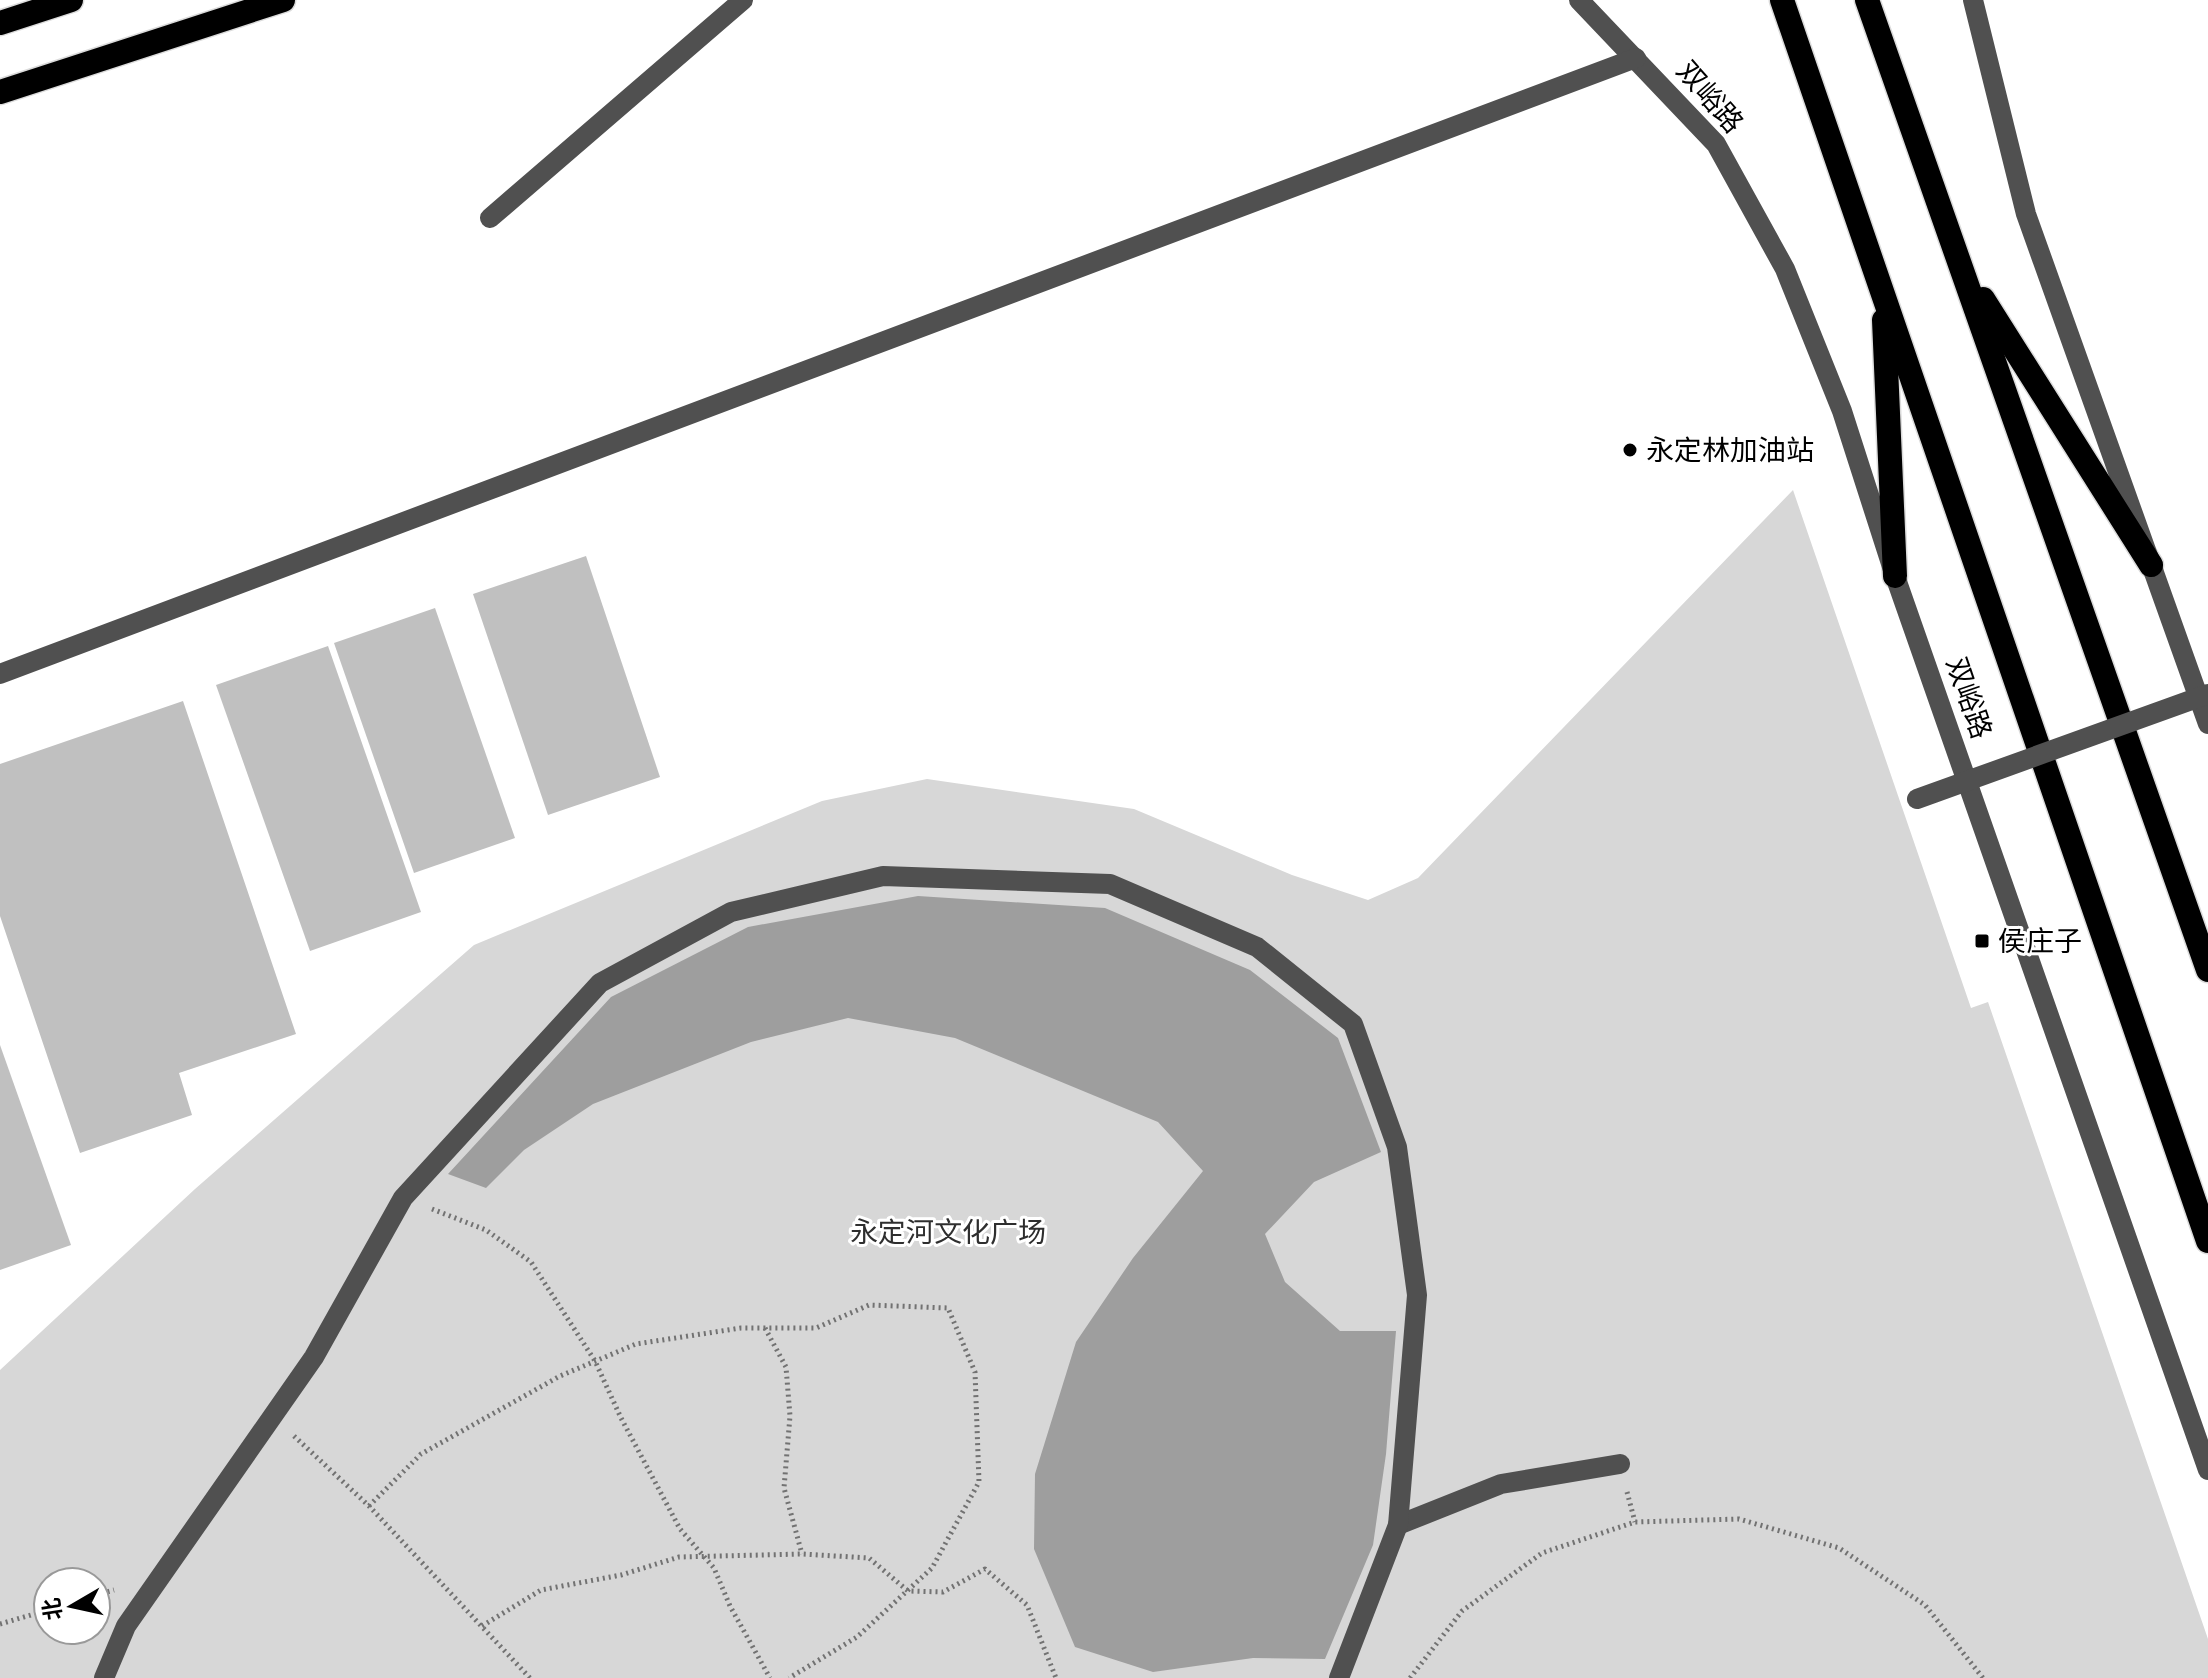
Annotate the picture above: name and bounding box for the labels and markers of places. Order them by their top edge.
place label: 永定林加油站 [1646,434,1814,467]
marker: 永定林加油站 [1621,441,1639,459]
place label: 侯庄子 [1998,925,2082,958]
marker: 侯庄子 [1973,932,1991,950]

